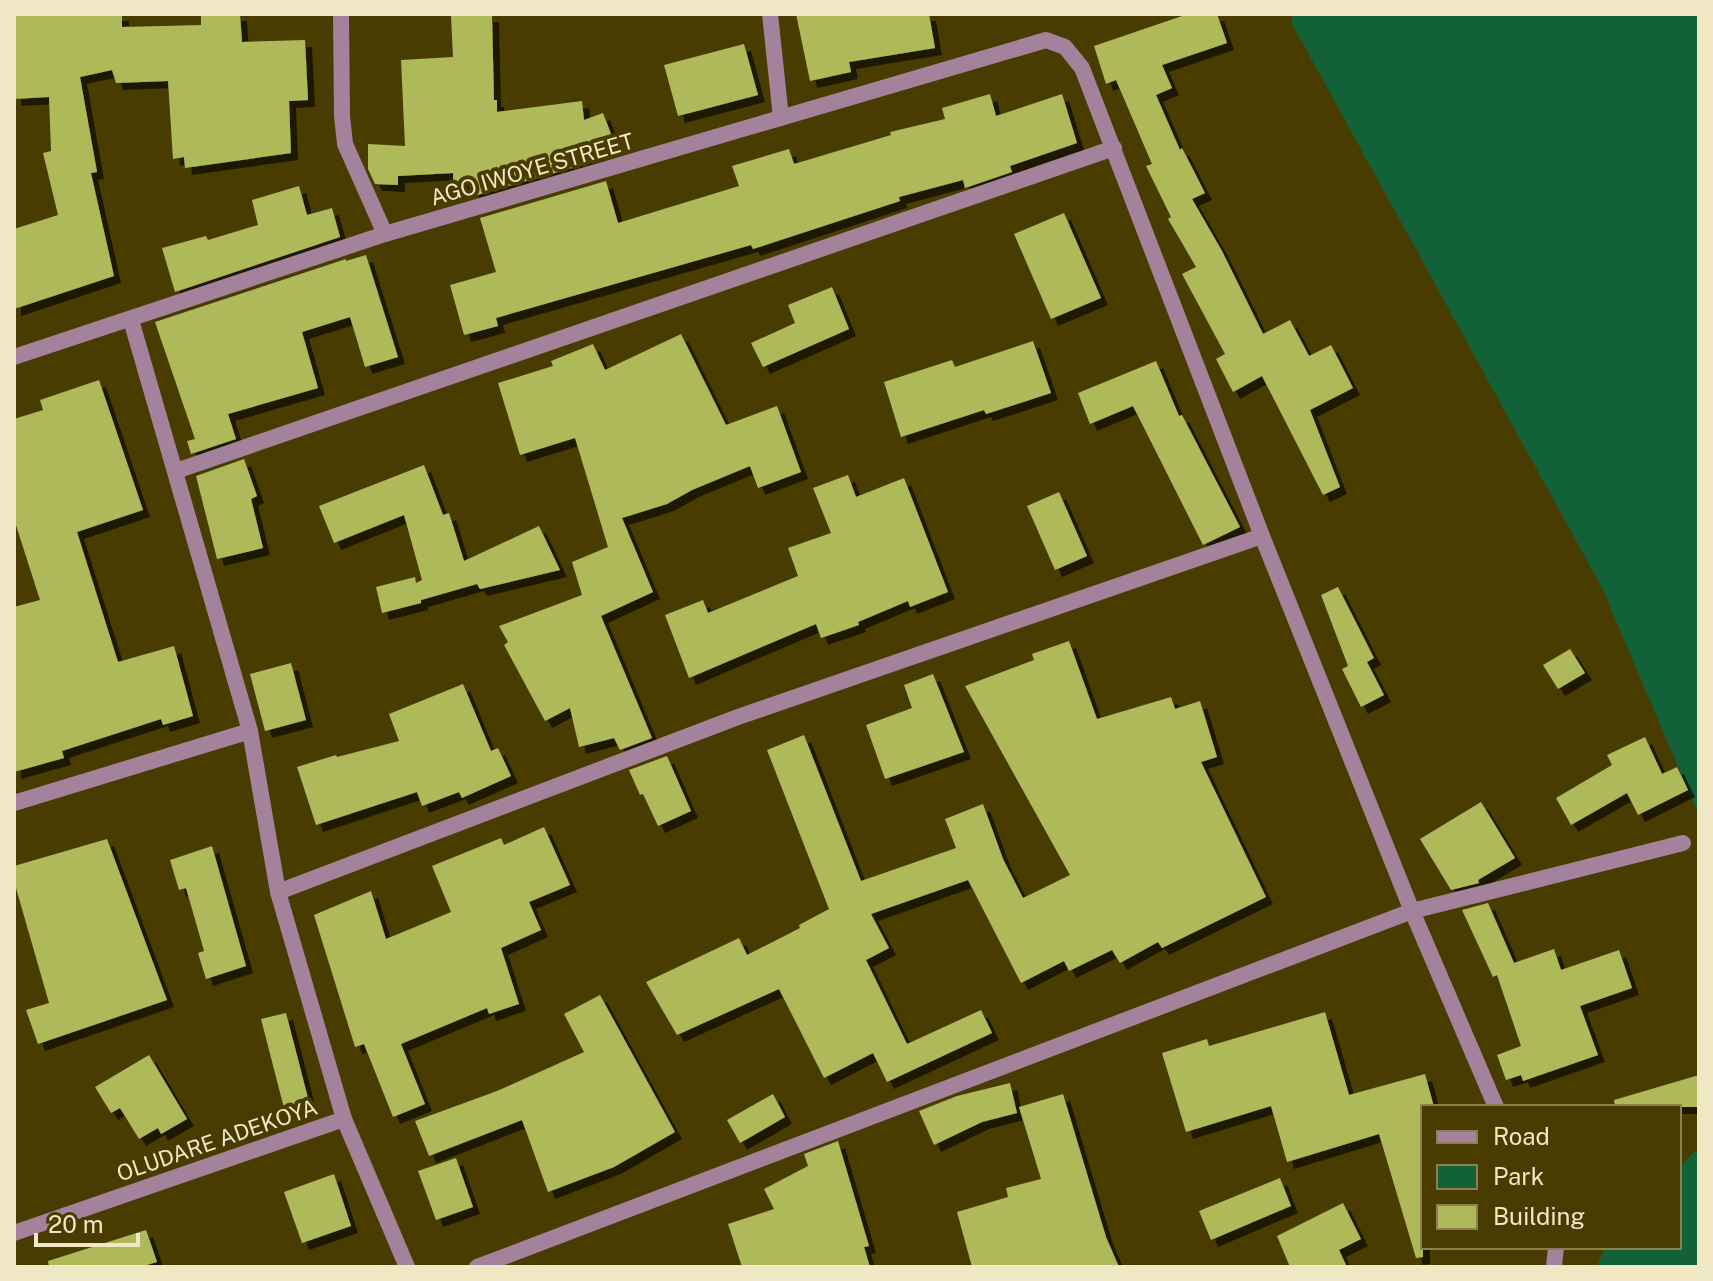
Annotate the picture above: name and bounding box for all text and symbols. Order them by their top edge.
street label: AGO IWOYE STREET [427,127,637,211]
street label: OLUDARE ADEKOYA [113,1093,321,1187]
legend [1421,1105,1681,1249]
text: Road [1493,1122,1550,1150]
text: Park [1493,1162,1544,1190]
scale bar [36,1197,138,1247]
text: Building [1493,1202,1585,1230]
text: 20 m [48,1210,104,1238]

